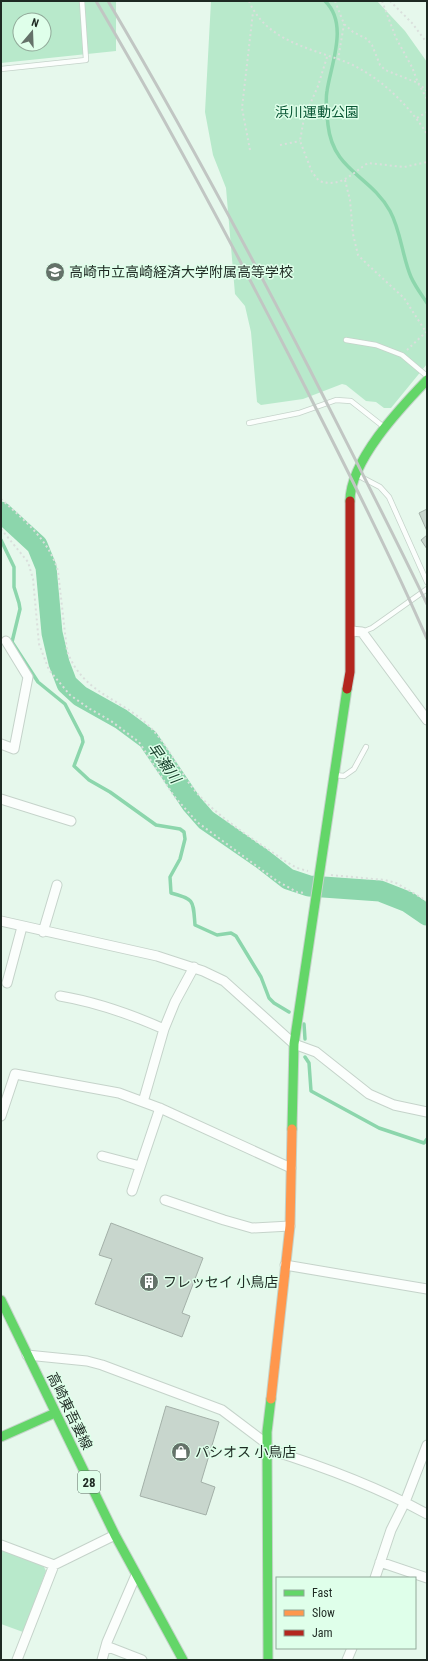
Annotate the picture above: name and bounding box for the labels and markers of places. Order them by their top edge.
school or university icon: 高崎市立高崎経済大学附属高等学校 [44,261,66,283]
place label: 高崎市立高崎経済大学附属高等学校 [69,264,293,280]
building icon: フレッセイ 小鳥店 [138,1271,160,1293]
place label: フレッセイ 小鳥店 [163,1274,278,1290]
shop icon: パシオス 小鳥店 [170,1441,192,1463]
place label: パシオス 小鳥店 [195,1444,296,1460]

